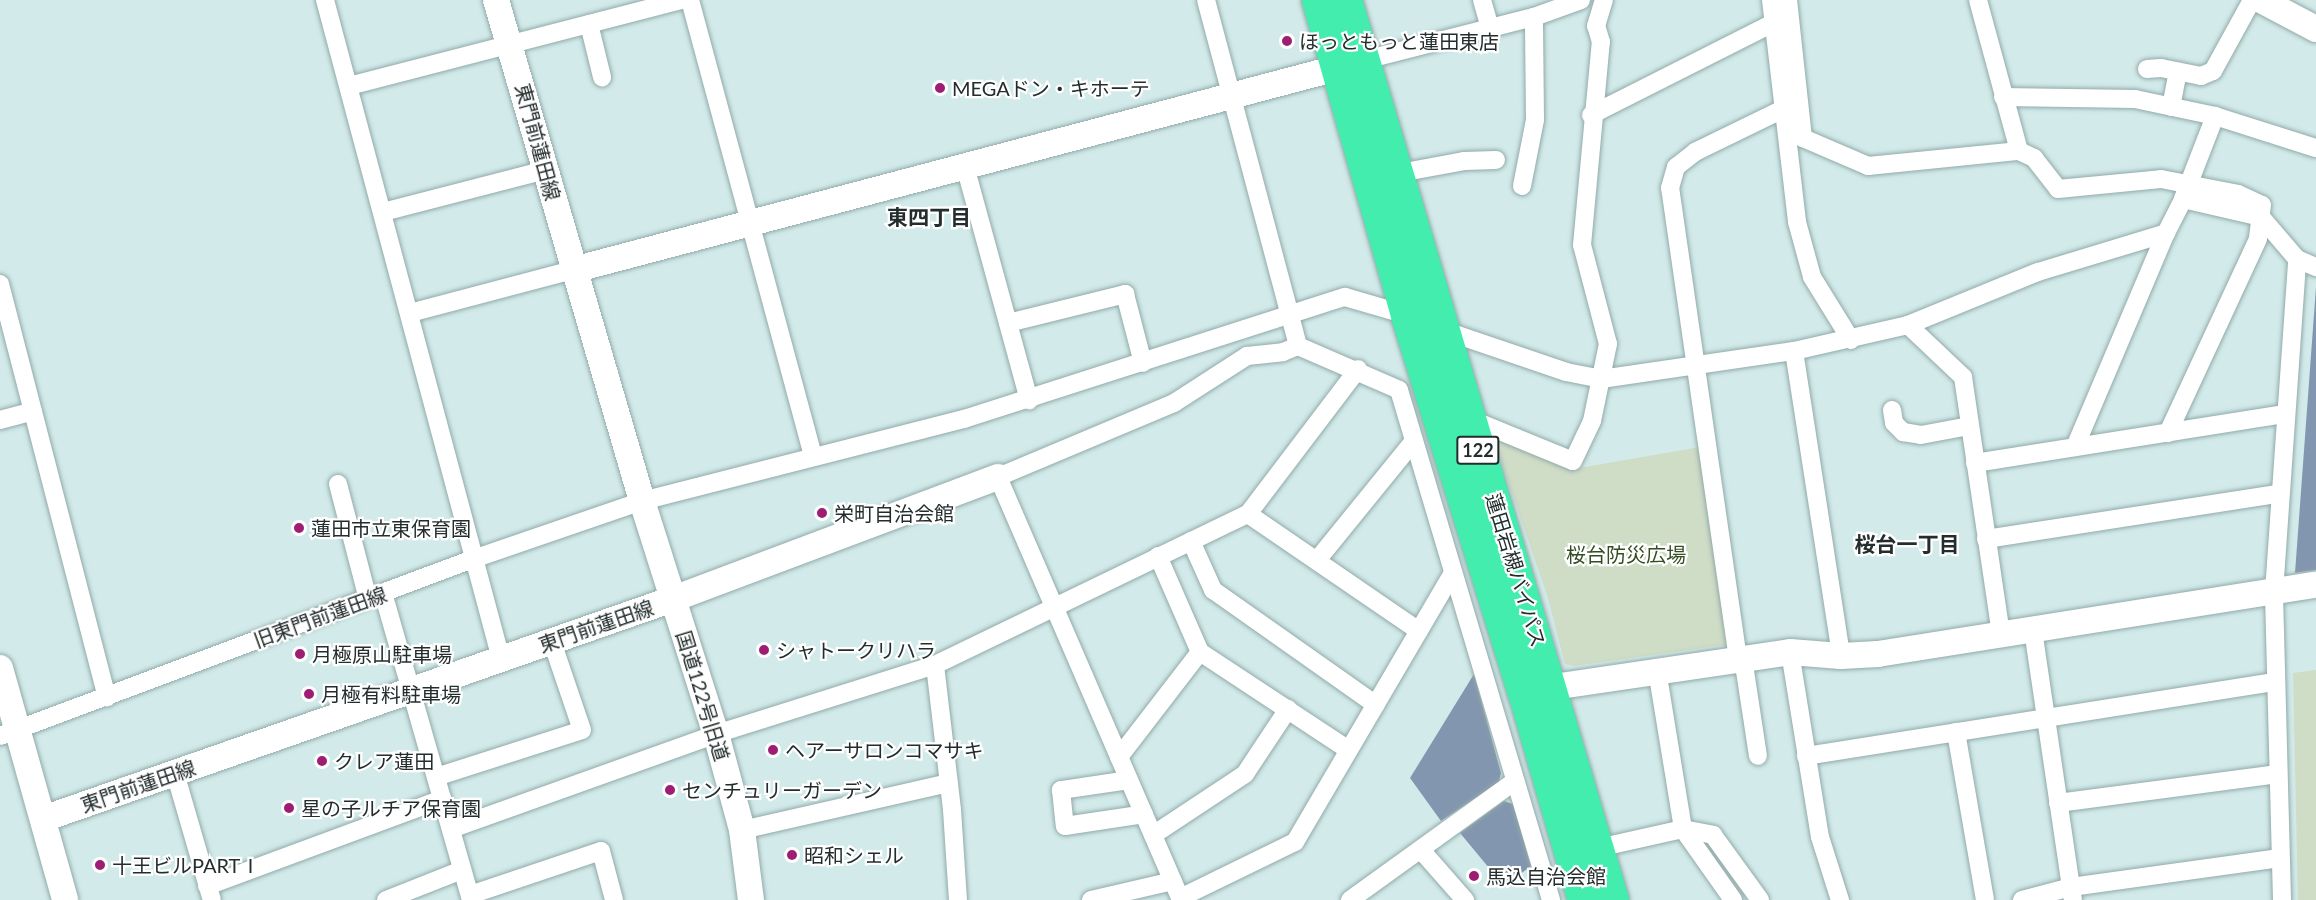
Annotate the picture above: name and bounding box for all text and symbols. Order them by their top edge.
place label: ほっともっと蓮田東店 [1299,29,1499,53]
marker: ほっともっと蓮田東店 [1280,34,1294,48]
place label: MEGAドン・キホーテ [952,76,1150,100]
street label: 東門前蓮田線 [511,81,565,203]
marker: MEGAドン・キホーテ [933,81,947,95]
district label: 東四丁目 [887,204,971,230]
road number: 122 [1456,435,1500,465]
street label: 蓮田岩槻バイパス [1481,490,1551,650]
place label: 栄町自治会館 [834,501,954,525]
marker: 栄町自治会館 [815,506,829,520]
place label: 蓮田市立東保育園 [311,516,471,540]
marker: 蓮田市立東保育園 [292,521,306,535]
district label: 桜台一丁目 [1855,531,1959,557]
park label: 桜台防災広場 [1566,542,1686,566]
street label: 旧東門前蓮田線 [250,582,390,652]
street label: 東門前蓮田線 [535,595,657,657]
street label: 国道122号旧道 [672,628,734,764]
place label: シャトークリハラ [776,638,936,662]
place label: 月極原山駐車場 [312,642,452,666]
marker: シャトークリハラ [757,643,771,657]
marker: 月極原山駐車場 [293,647,307,661]
place label: 月極有料駐車場 [321,682,461,706]
marker: 月極有料駐車場 [302,687,316,701]
place label: ヘアーサロンコマサキ [785,738,984,762]
marker: ヘアーサロンコマサキ [766,743,780,757]
place label: クレア蓮田 [334,749,434,773]
marker: クレア蓮田 [315,754,329,768]
street label: 東門前蓮田線 [77,755,199,817]
place label: センチュリーガーデン [682,778,882,802]
marker: センチュリーガーデン [663,783,677,797]
place label: 星の子ルチア保育園 [301,796,481,820]
marker: 星の子ルチア保育園 [282,801,296,815]
place label: 昭和シェル [804,843,904,867]
marker: 昭和シェル [785,848,799,862]
place label: 十王ビルPARTⅠ [112,853,260,877]
marker: 十王ビルPARTⅠ [93,858,107,872]
place label: 馬込自治会館 [1486,864,1606,888]
marker: 馬込自治会館 [1467,869,1481,883]

